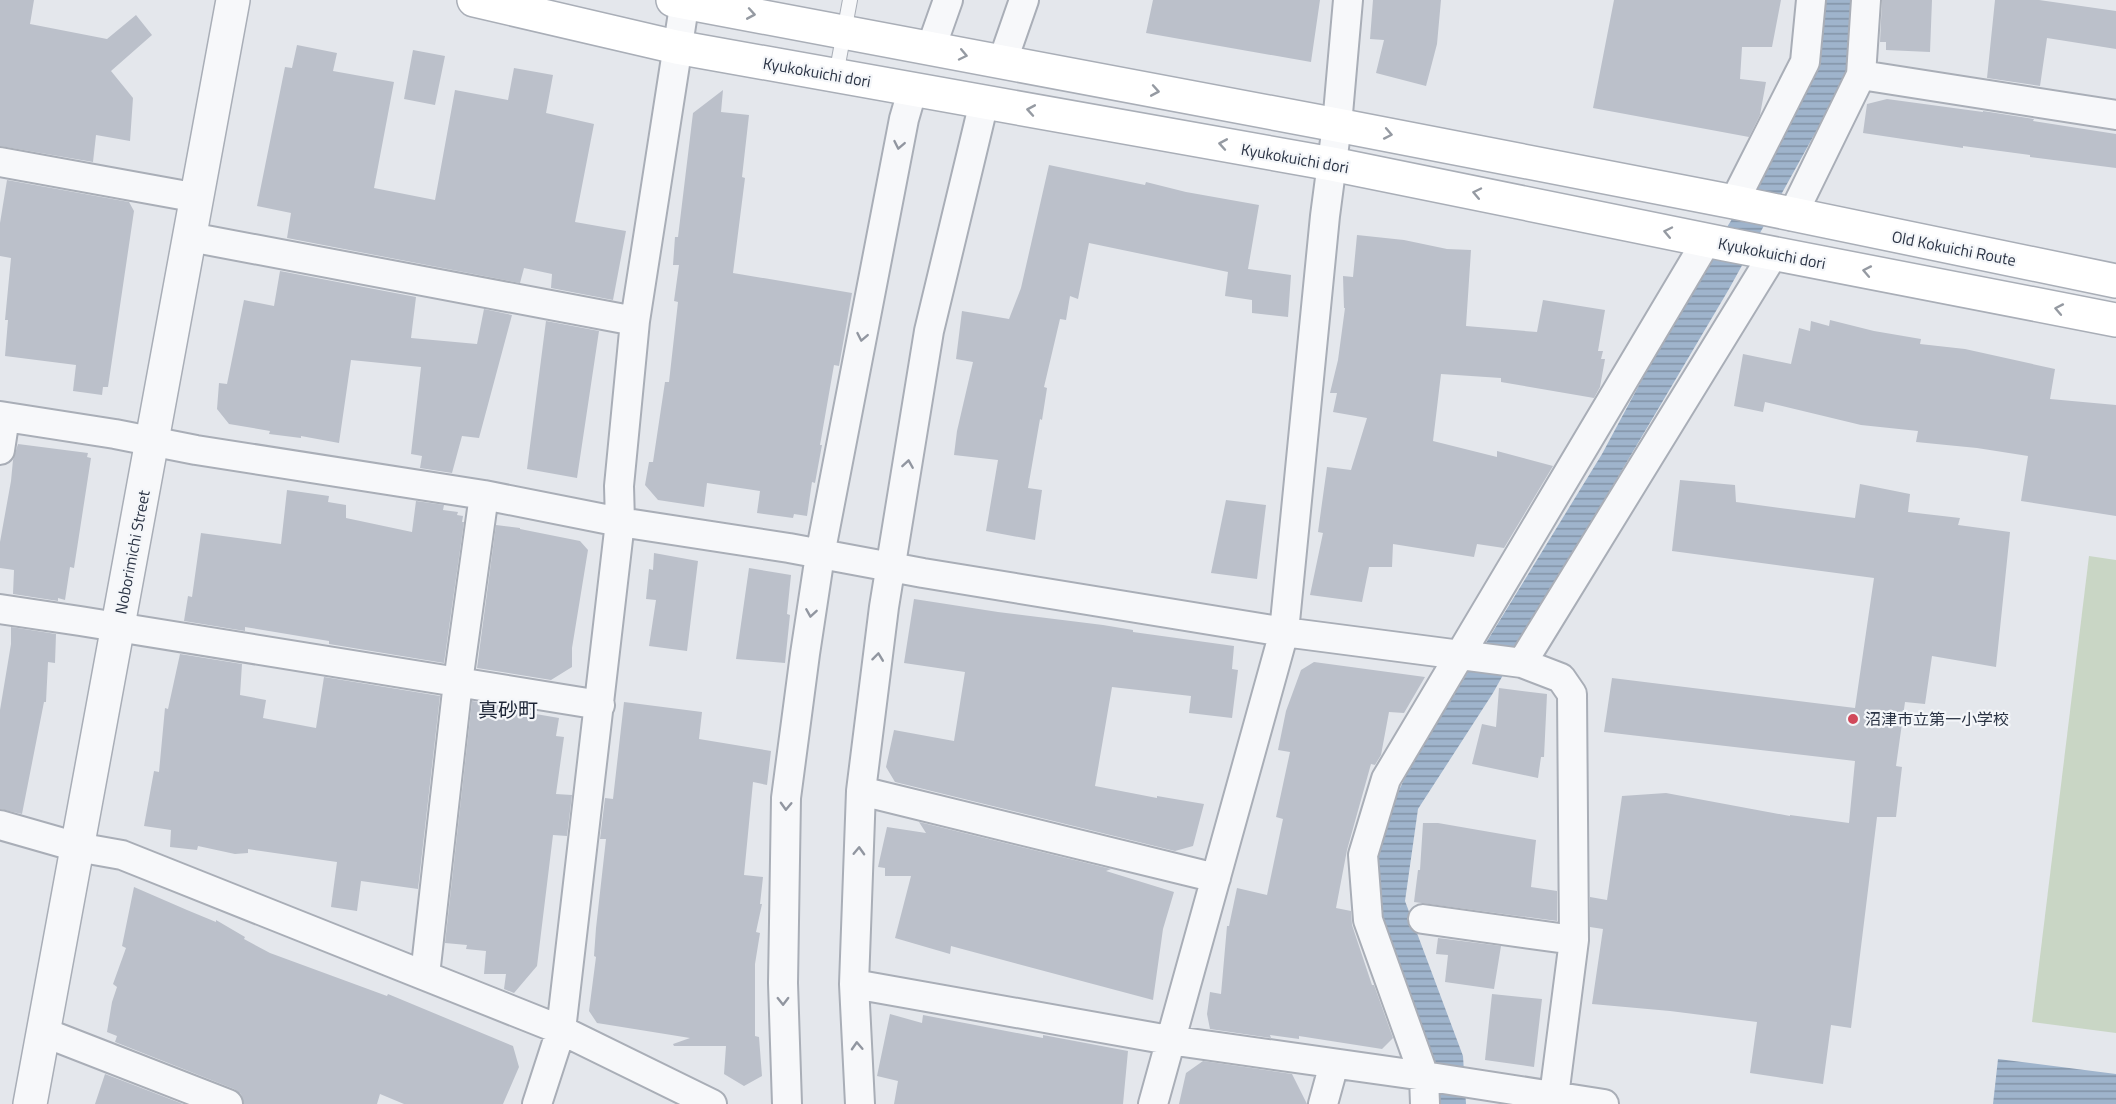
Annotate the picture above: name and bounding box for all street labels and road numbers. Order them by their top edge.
street label: Kyukokuichi dori [761,51,873,93]
street label: Kyukokuichi dori [1239,137,1351,179]
street label: Old Kokuichi Route [1890,224,2018,272]
street label: Kyukokuichi dori [1716,231,1828,275]
street label: Noborimichi Street [108,488,156,616]

